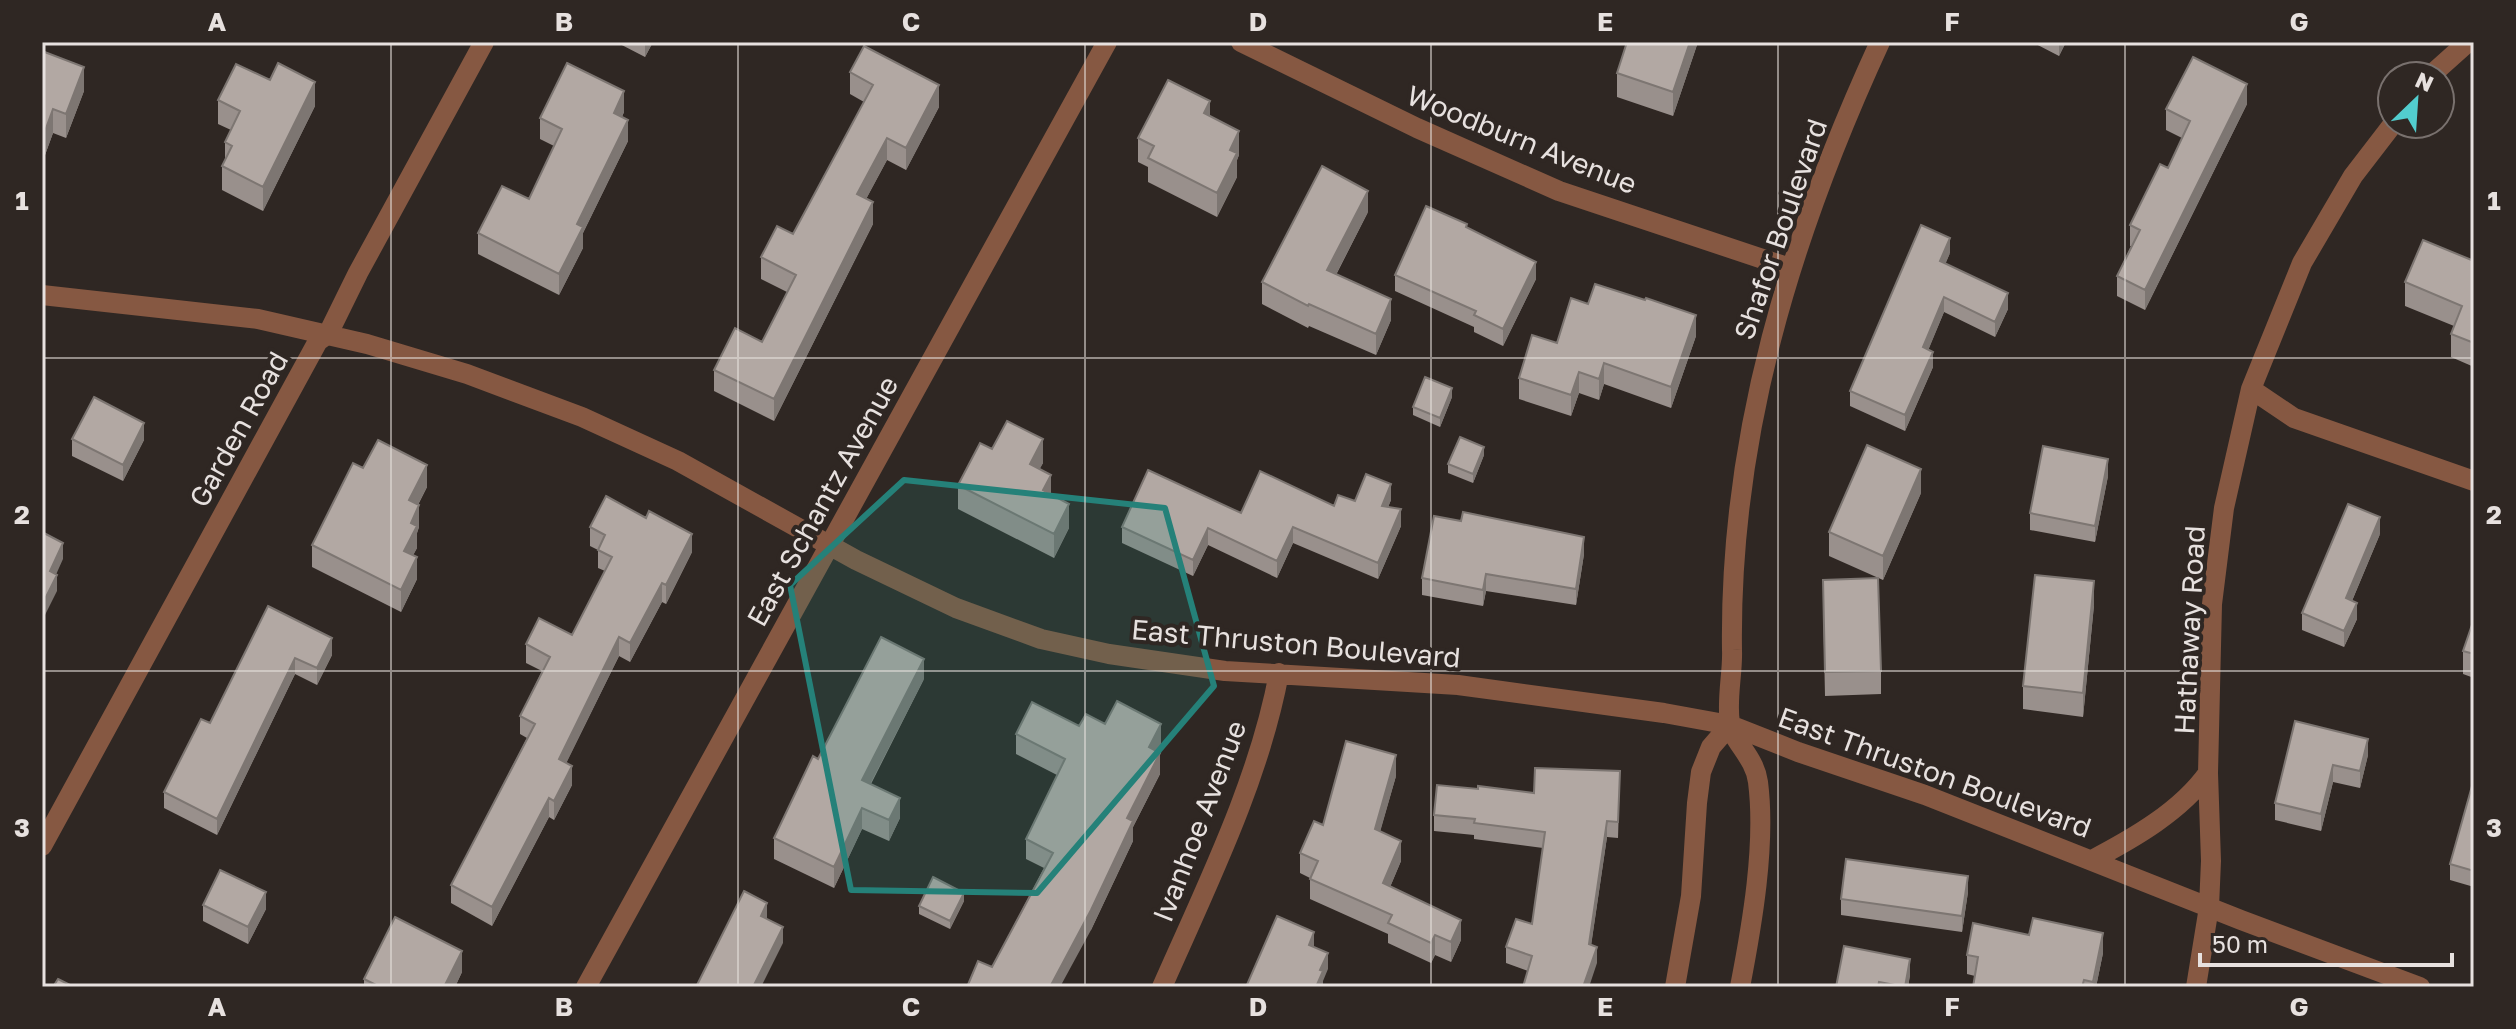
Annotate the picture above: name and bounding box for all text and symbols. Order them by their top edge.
text: A [208,6,227,37]
text: B [555,6,573,37]
text: C [902,6,920,37]
text: D [1249,6,1267,37]
text: E [1597,6,1613,37]
text: F [1944,6,1960,37]
text: G [2289,6,2309,37]
north arrow [2376,60,2456,140]
text: N [2411,66,2438,97]
street label: Woodburn Avenue [1402,78,1642,200]
street label: Shafor Boulevard [1727,114,1833,344]
text: 1 [15,185,29,216]
text: 1 [2487,185,2501,216]
street label: Garden Road [182,346,294,512]
street label: East Schantz Avenue [740,370,904,632]
text: 2 [14,499,30,530]
text: 2 [2486,499,2502,530]
street label: Hathaway Road [2167,525,2211,735]
street label: East Thruston Boulevard [1130,612,1462,674]
street label: East Thruston Boulevard [1774,700,2096,844]
street label: Ivanhoe Avenue [1145,716,1253,926]
text: 3 [14,812,30,843]
text: 3 [2486,812,2502,843]
scale bar [2200,917,2452,967]
text: 50 m [2212,929,2268,958]
text: A [208,991,227,1022]
text: B [555,991,573,1022]
text: C [902,991,920,1022]
text: D [1249,991,1267,1022]
text: E [1597,991,1613,1022]
text: F [1944,991,1960,1022]
text: G [2289,991,2309,1022]

